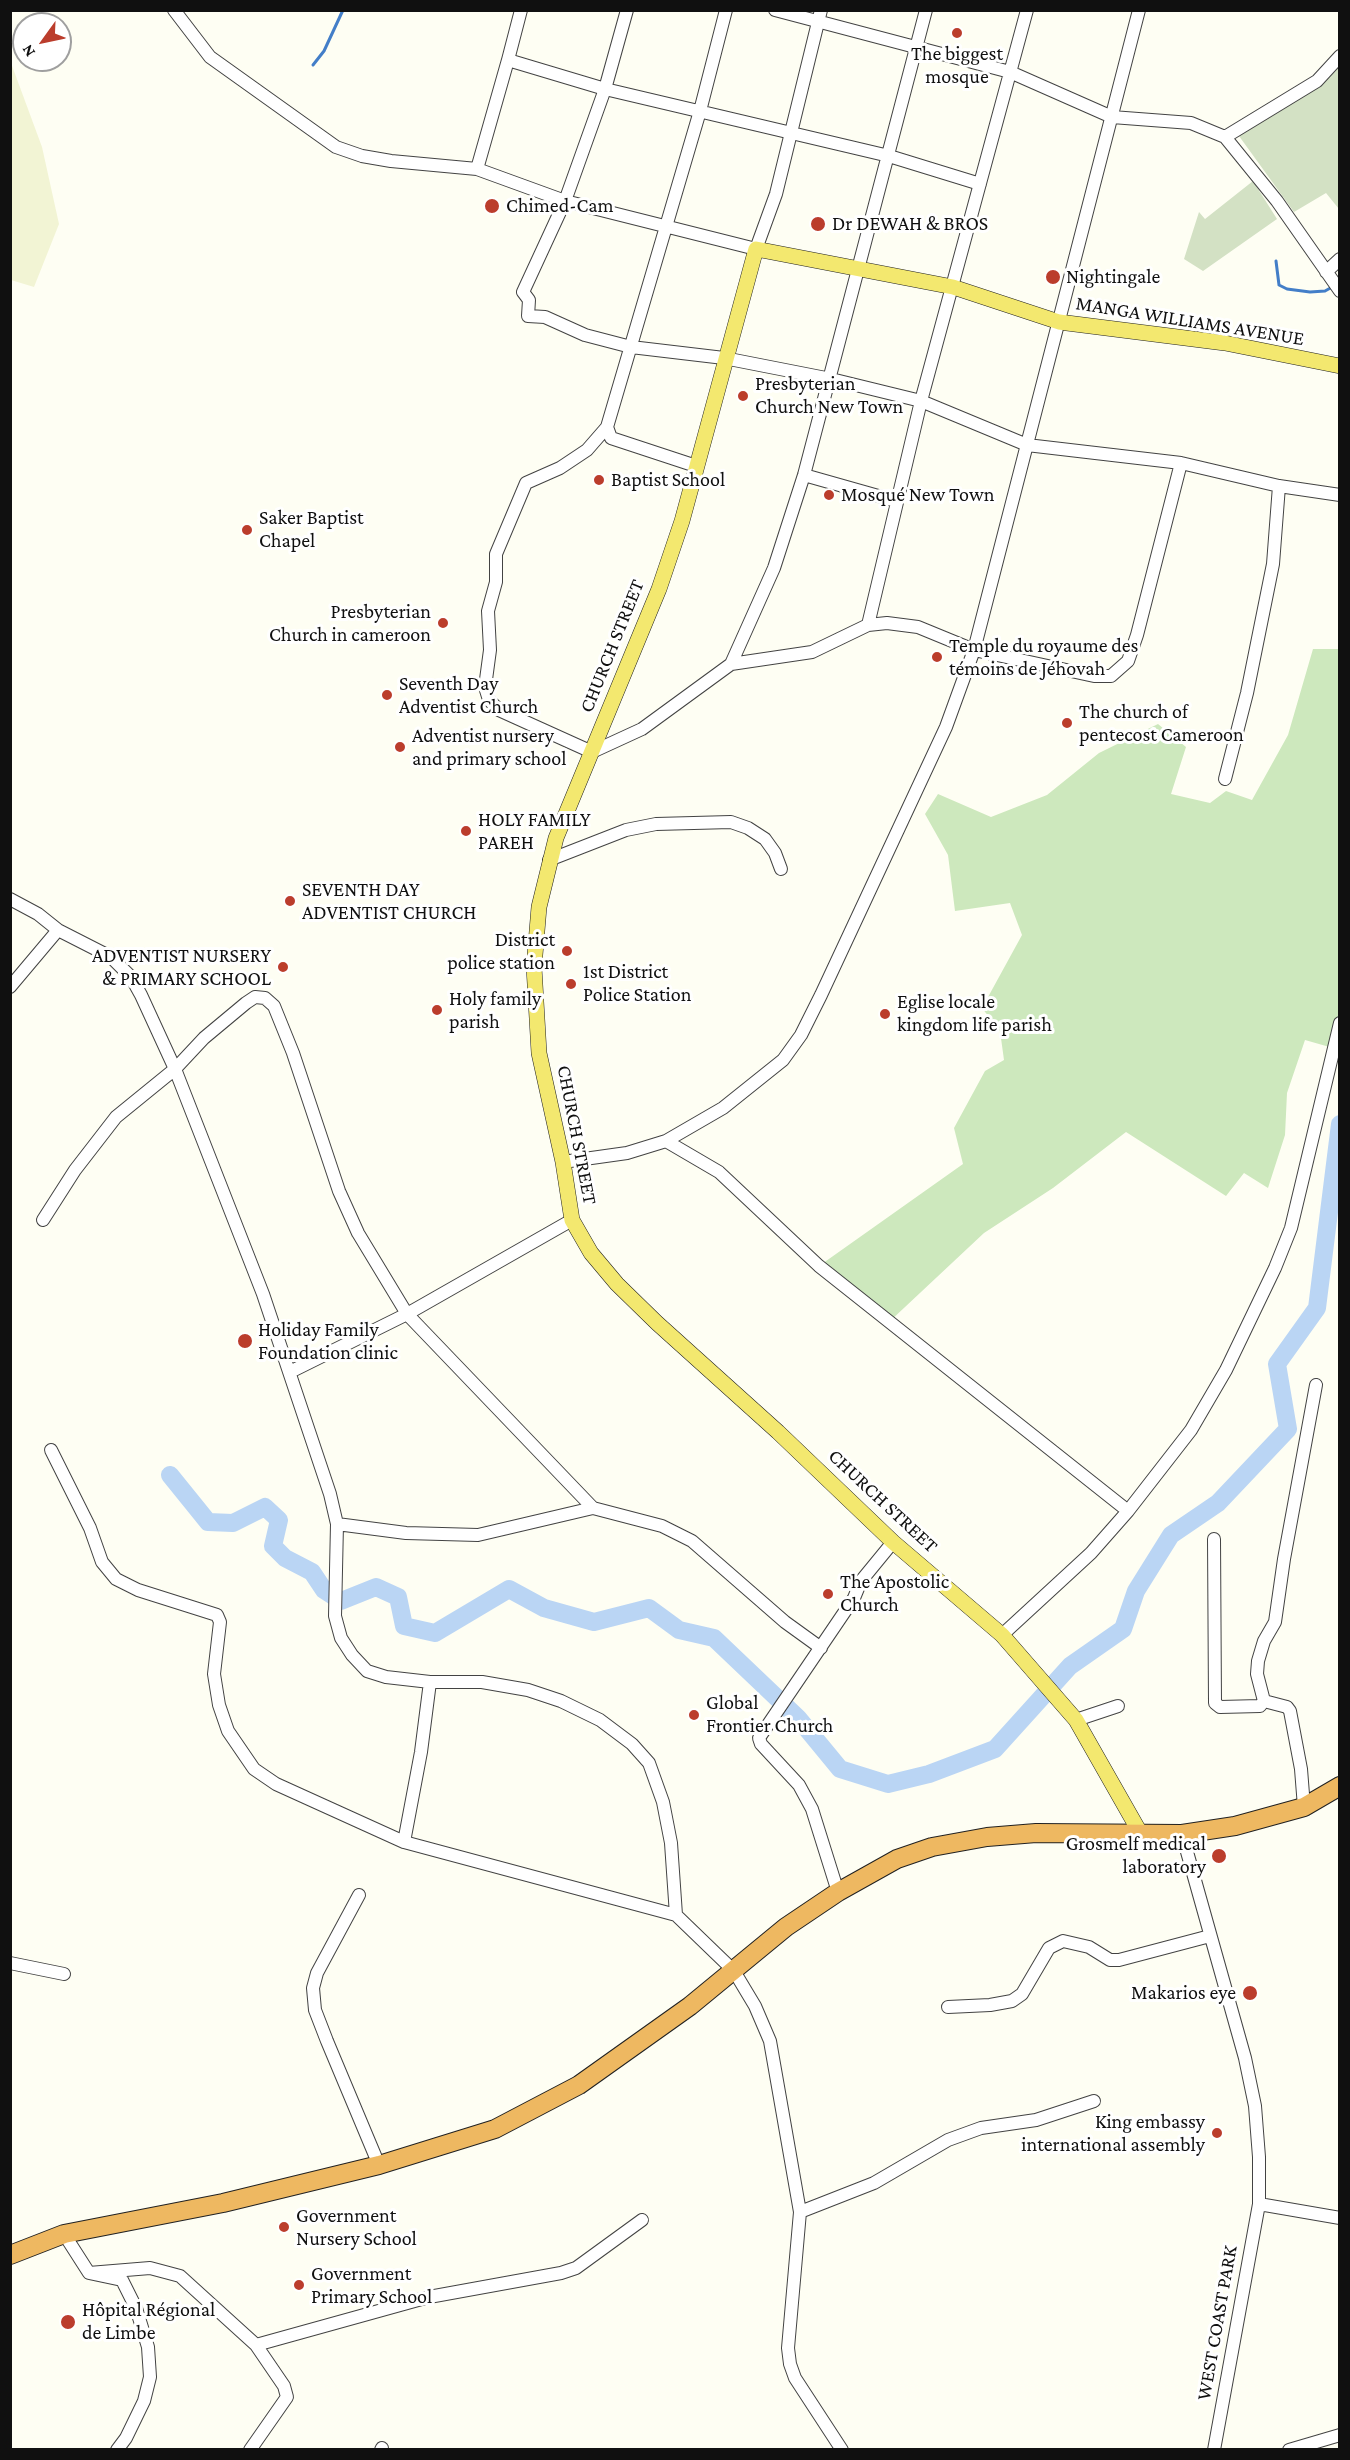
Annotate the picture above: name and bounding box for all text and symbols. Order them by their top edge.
north arrow [12,12,72,72]
marker: The biggest mosque [950,26,964,40]
text: N [18,42,38,60]
place label: The biggest mosque [911,42,1003,89]
place label: Chimed-Cam [506,194,614,218]
marker: Chimed-Cam [483,197,501,215]
place label: Dr DEWAH & BROS [832,212,988,236]
marker: Dr DEWAH & BROS [809,215,827,233]
place label: Nightingale [1066,265,1160,289]
marker: Nightingale [1044,268,1062,286]
street label: MANGA WILLIAMS AVENUE [1074,291,1306,351]
place label: Presbyterian Church New Town [755,372,903,419]
marker: Presbyterian Church New Town [736,389,750,403]
place label: Baptist School [611,468,725,492]
marker: Baptist School [592,473,606,487]
place label: Mosqué New Town [841,483,994,507]
marker: Mosqué New Town [822,488,836,502]
place label: Saker Baptist Chapel [259,506,364,553]
marker: Saker Baptist Chapel [240,523,254,537]
street label: CHURCH STREET [574,576,650,716]
place label: Presbyterian Church in cameroon [269,600,431,647]
marker: Presbyterian Church in cameroon [436,616,450,630]
place label: Temple du royaume des témoins de Jéhovah [949,634,1138,681]
marker: Temple du royaume des témoins de Jéhovah [930,650,944,664]
place label: Seventh Day Adventist Church [399,672,538,719]
marker: Seventh Day Adventist Church [380,688,394,702]
place label: The church of pentecost Cameroon [1079,700,1244,747]
marker: The church of pentecost Cameroon [1060,716,1074,730]
place label: Adventist nursery and primary school [412,724,566,771]
marker: Adventist nursery and primary school [393,740,407,754]
place label: HOLY FAMILY PAREH [478,808,591,855]
marker: HOLY FAMILY PAREH [459,824,473,838]
place label: SEVENTH DAY ADVENTIST CHURCH [302,878,476,925]
marker: SEVENTH DAY ADVENTIST CHURCH [283,894,297,908]
place label: District police station [447,928,555,975]
place label: ADVENTIST NURSERY & PRIMARY SCHOOL [92,944,271,991]
marker: District police station [560,944,574,958]
marker: ADVENTIST NURSERY & PRIMARY SCHOOL [276,960,290,974]
place label: 1st District Police Station [583,960,691,1007]
marker: 1st District Police Station [564,977,578,991]
place label: Holy family parish [449,987,541,1034]
place label: Eglise locale kingdom life parish [897,990,1052,1037]
marker: Holy family parish [430,1003,444,1017]
marker: Eglise locale kingdom life parish [878,1007,892,1021]
street label: CHURCH STREET [552,1063,602,1207]
place label: Holiday Family Foundation clinic [258,1318,398,1365]
marker: Holiday Family Foundation clinic [236,1332,254,1350]
street label: CHURCH STREET [823,1444,943,1558]
place label: The Apostolic Church [840,1570,949,1617]
marker: The Apostolic Church [821,1587,835,1601]
place label: Global Frontier Church [706,1691,833,1738]
marker: Global Frontier Church [687,1708,701,1722]
place label: Grosmelf medical laboratory [1066,1832,1206,1879]
marker: Grosmelf medical laboratory [1210,1847,1228,1865]
place label: Makarios eye [1131,1981,1236,2005]
marker: Makarios eye [1241,1984,1259,2002]
place label: King embassy international assembly [1021,2110,1205,2157]
marker: King embassy international assembly [1210,2126,1224,2140]
place label: Government Nursery School [296,2204,417,2251]
marker: Government Nursery School [277,2220,291,2234]
street label: WEST COAST PARK [1192,2244,1242,2402]
place label: Government Primary School [311,2262,432,2309]
marker: Government Primary School [292,2278,306,2292]
place label: Hôpital Régional de Limbe [82,2298,215,2345]
marker: Hôpital Régional de Limbe [59,2313,77,2331]

